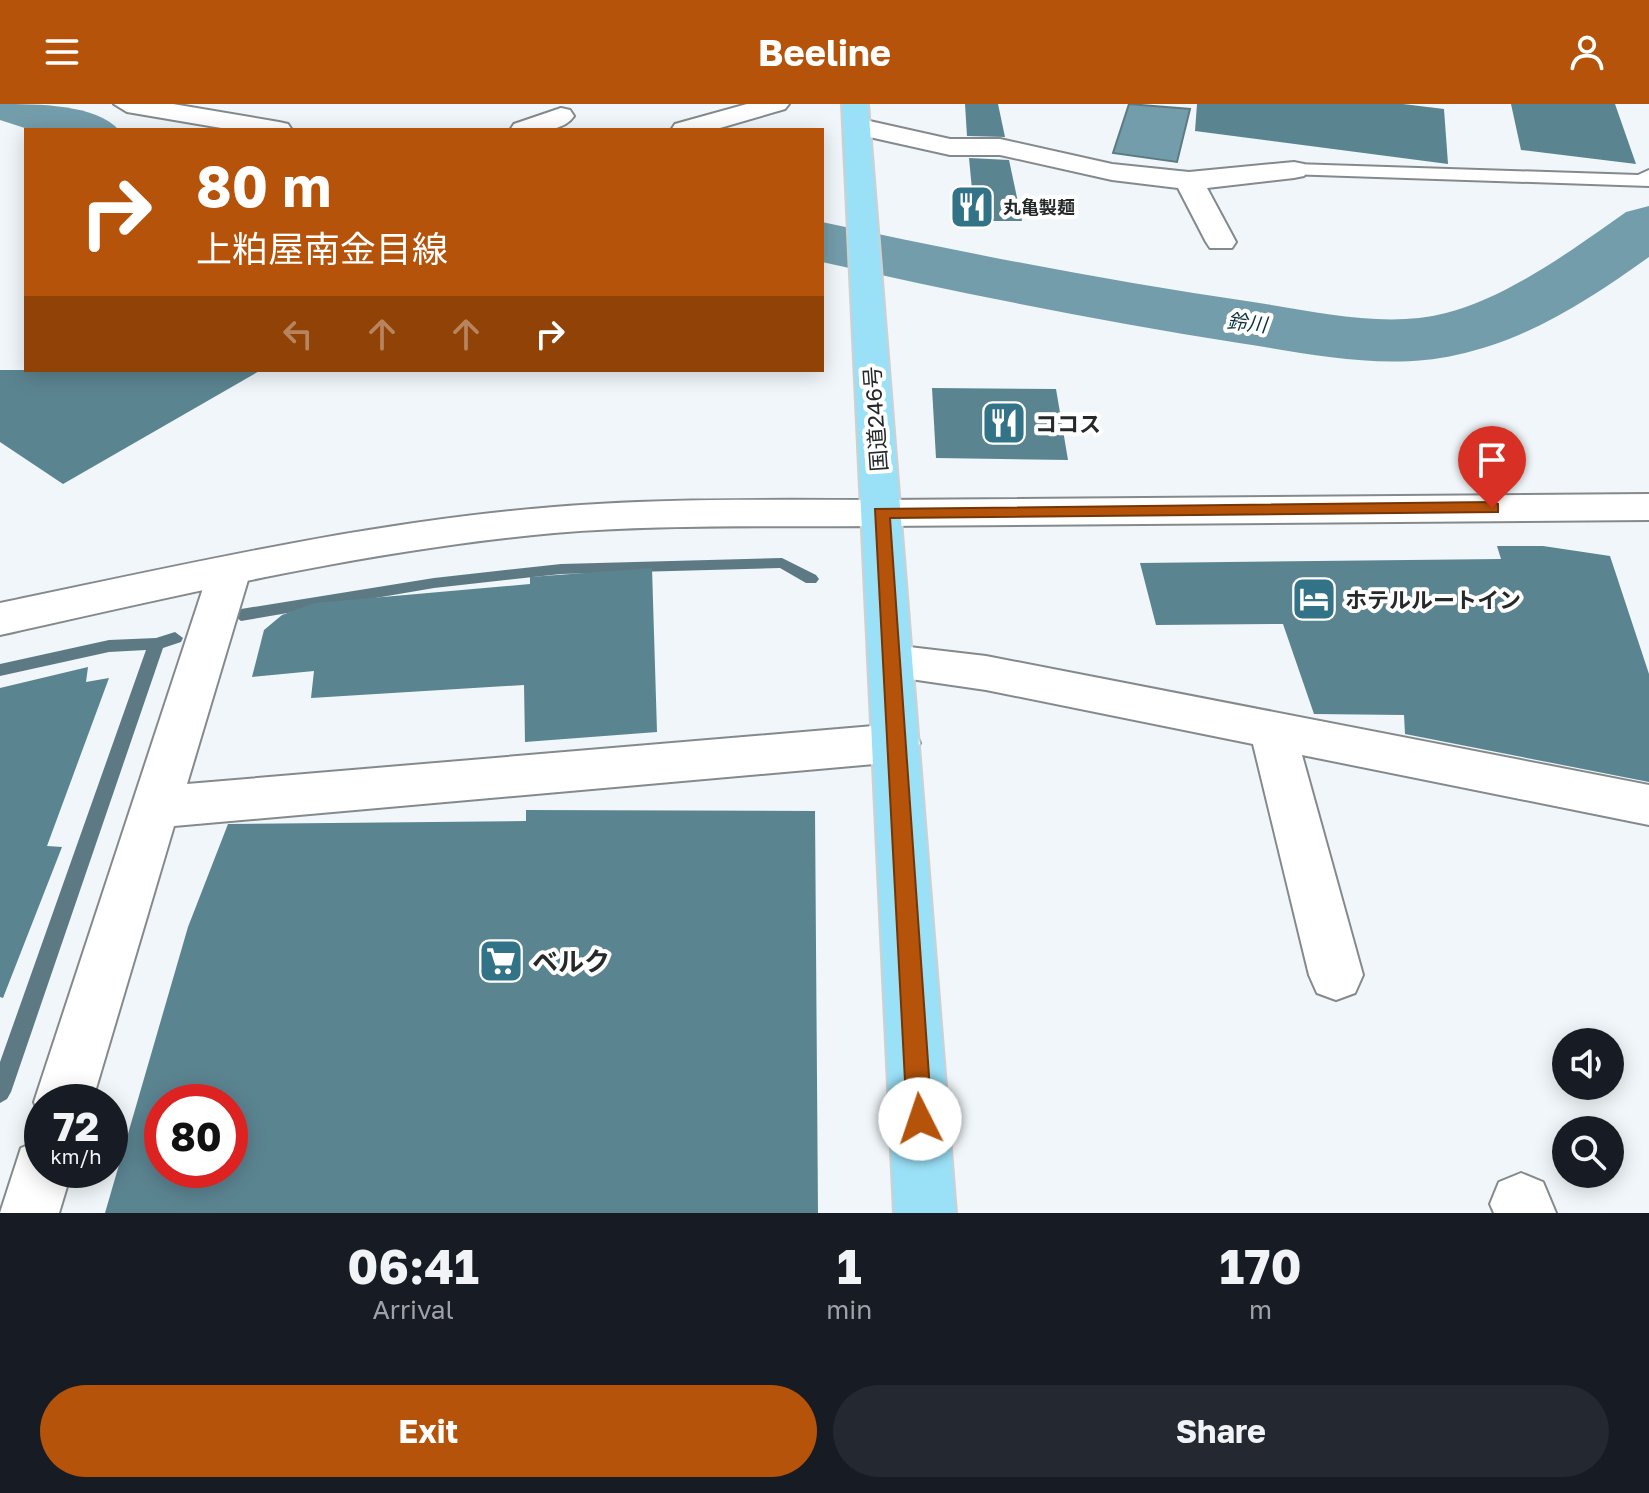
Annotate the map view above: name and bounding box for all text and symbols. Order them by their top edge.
icon: menu [40,30,84,74]
icon: person [1565,30,1609,74]
text: Beeline [758,31,891,74]
text: 80 m [196,152,331,219]
icon: right [64,160,168,264]
restaurant icon: 丸亀製麺 [948,183,996,231]
place label: 丸亀製麺 [1003,196,1075,218]
text: 上粕屋南金目線 [196,227,448,270]
water label: 鈴川 [1226,308,1270,336]
icon: left [276,312,320,356]
icon: ahead [360,312,404,356]
icon: ahead [444,312,488,356]
icon: right [528,312,572,356]
street label: 国道246号 [858,365,892,473]
restaurant icon: ココス [980,399,1028,447]
place label: ココス [1035,410,1101,437]
pin [1458,426,1526,508]
icon: arrive [1470,438,1514,482]
hotel icon: ホテルルートイン [1290,575,1338,623]
place label: ホテルルートイン [1345,586,1521,613]
supermarket icon: ベルク [477,937,525,985]
place label: ベルク [532,946,610,977]
map controls [1552,1028,1624,1188]
button: sound [1552,1028,1624,1100]
position arrow [878,1077,962,1161]
speed limit sign: 80 [144,1084,248,1188]
text: 72 [53,1102,99,1150]
button: search [1552,1116,1624,1188]
text: km/h [51,1144,101,1168]
text: 06:41 [347,1237,479,1295]
text: 1 [837,1237,862,1295]
text: 170 [1220,1237,1302,1295]
text: Arrival [372,1294,454,1325]
text: min [826,1294,872,1325]
text: m [1249,1294,1272,1325]
button: Exit [40,1385,817,1477]
button: Share [833,1385,1609,1477]

